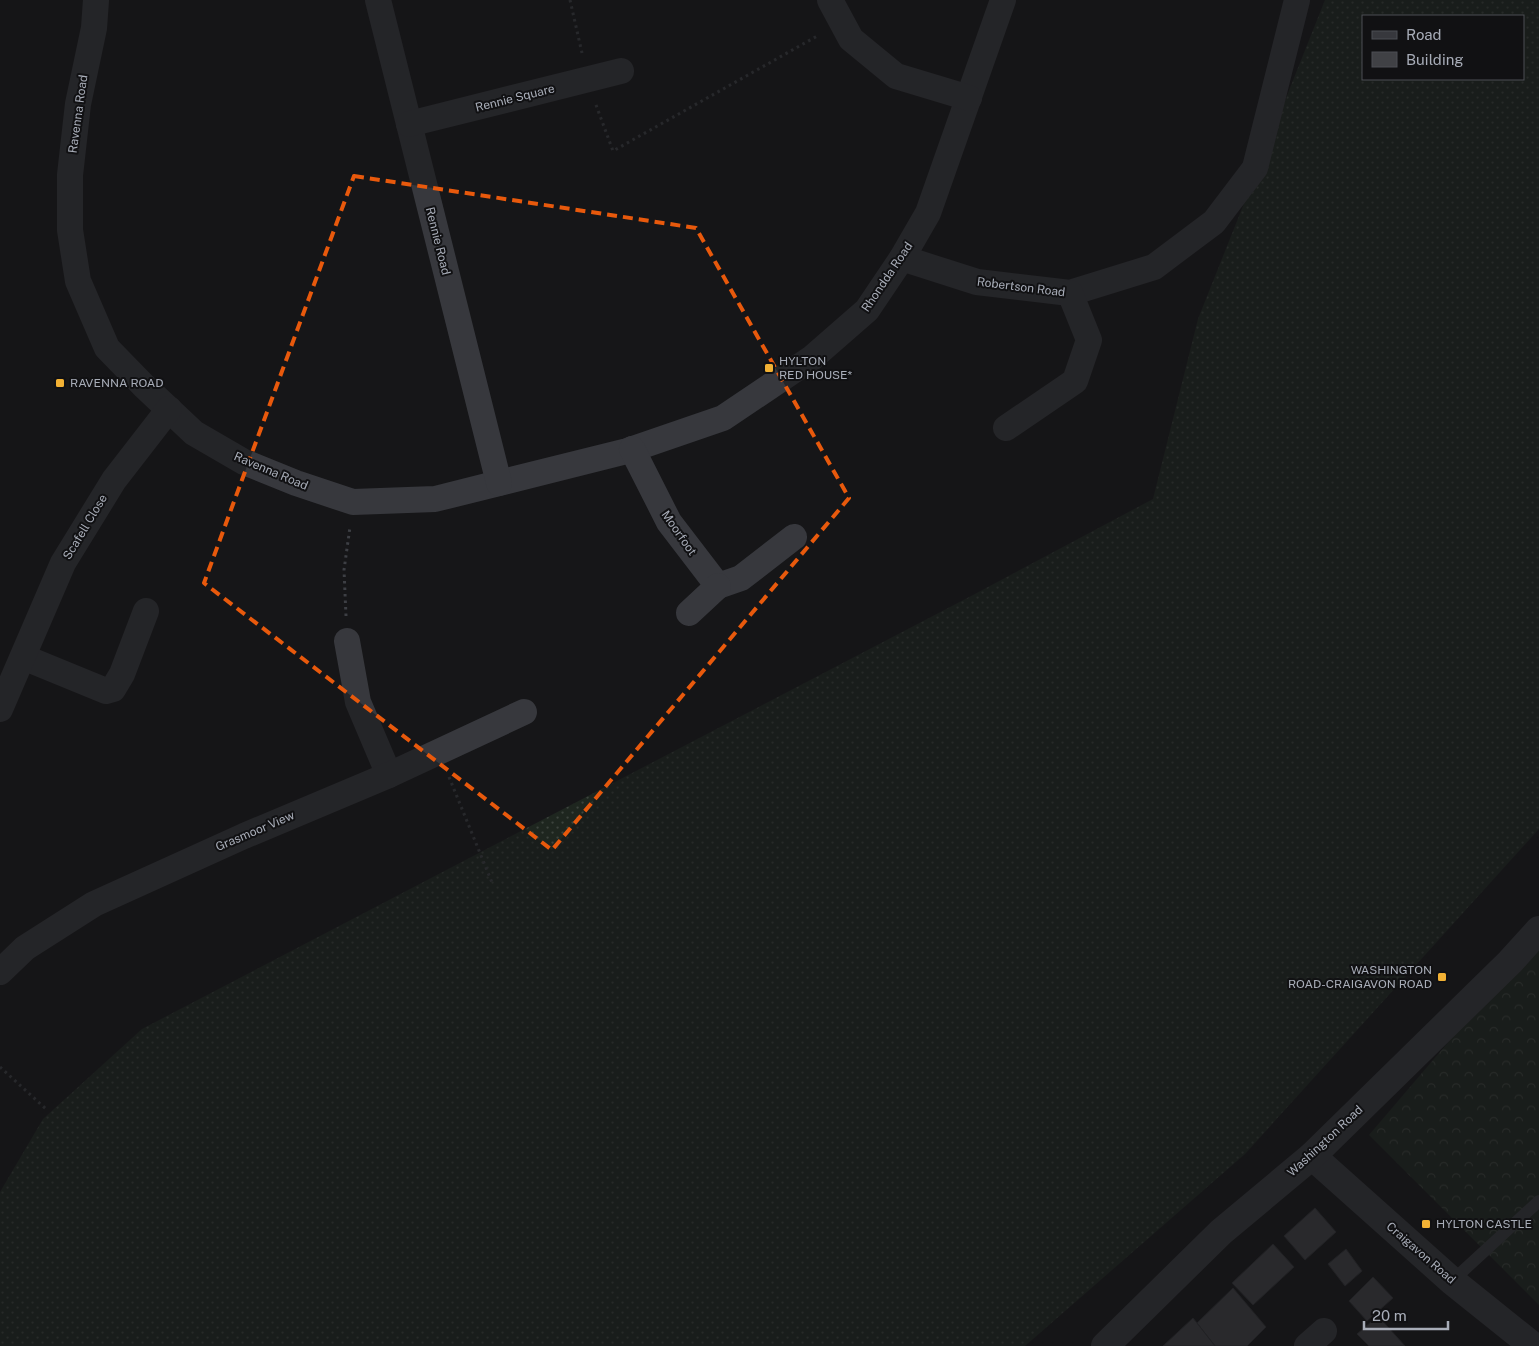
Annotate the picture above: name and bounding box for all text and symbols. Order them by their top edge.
legend [1362,15,1524,80]
text: Road [1406,26,1442,43]
text: Building [1406,51,1464,68]
street label: Ravenna Road [66,74,90,154]
street label: Rennie Square [474,81,556,115]
street label: Rennie Road [423,206,453,276]
street label: Rhondda Road [859,240,915,314]
street label: Robertson Road [976,275,1066,299]
place label: HYLTON RED HOUSE* [779,354,853,382]
marker: HYLTON RED HOUSE* [763,362,775,374]
place label: RAVENNA ROAD [70,376,164,390]
marker: RAVENNA ROAD [54,377,66,389]
street label: Ravenna Road [232,449,310,493]
street label: Scafell Close [60,492,110,562]
street label: Moorfoot [658,508,700,558]
street label: Grasmoor View [213,808,297,854]
place label: WASHINGTON ROAD-CRAIGAVON ROAD [1288,963,1432,991]
marker: WASHINGTON ROAD-CRAIGAVON ROAD [1436,971,1448,983]
street label: Washington Road [1285,1103,1365,1179]
place label: HYLTON CASTLE [1436,1217,1532,1231]
marker: HYLTON CASTLE [1420,1218,1432,1230]
street label: Craigavon Road [1384,1219,1458,1287]
scale bar [1364,1298,1448,1330]
text: 20 m [1372,1307,1407,1324]

